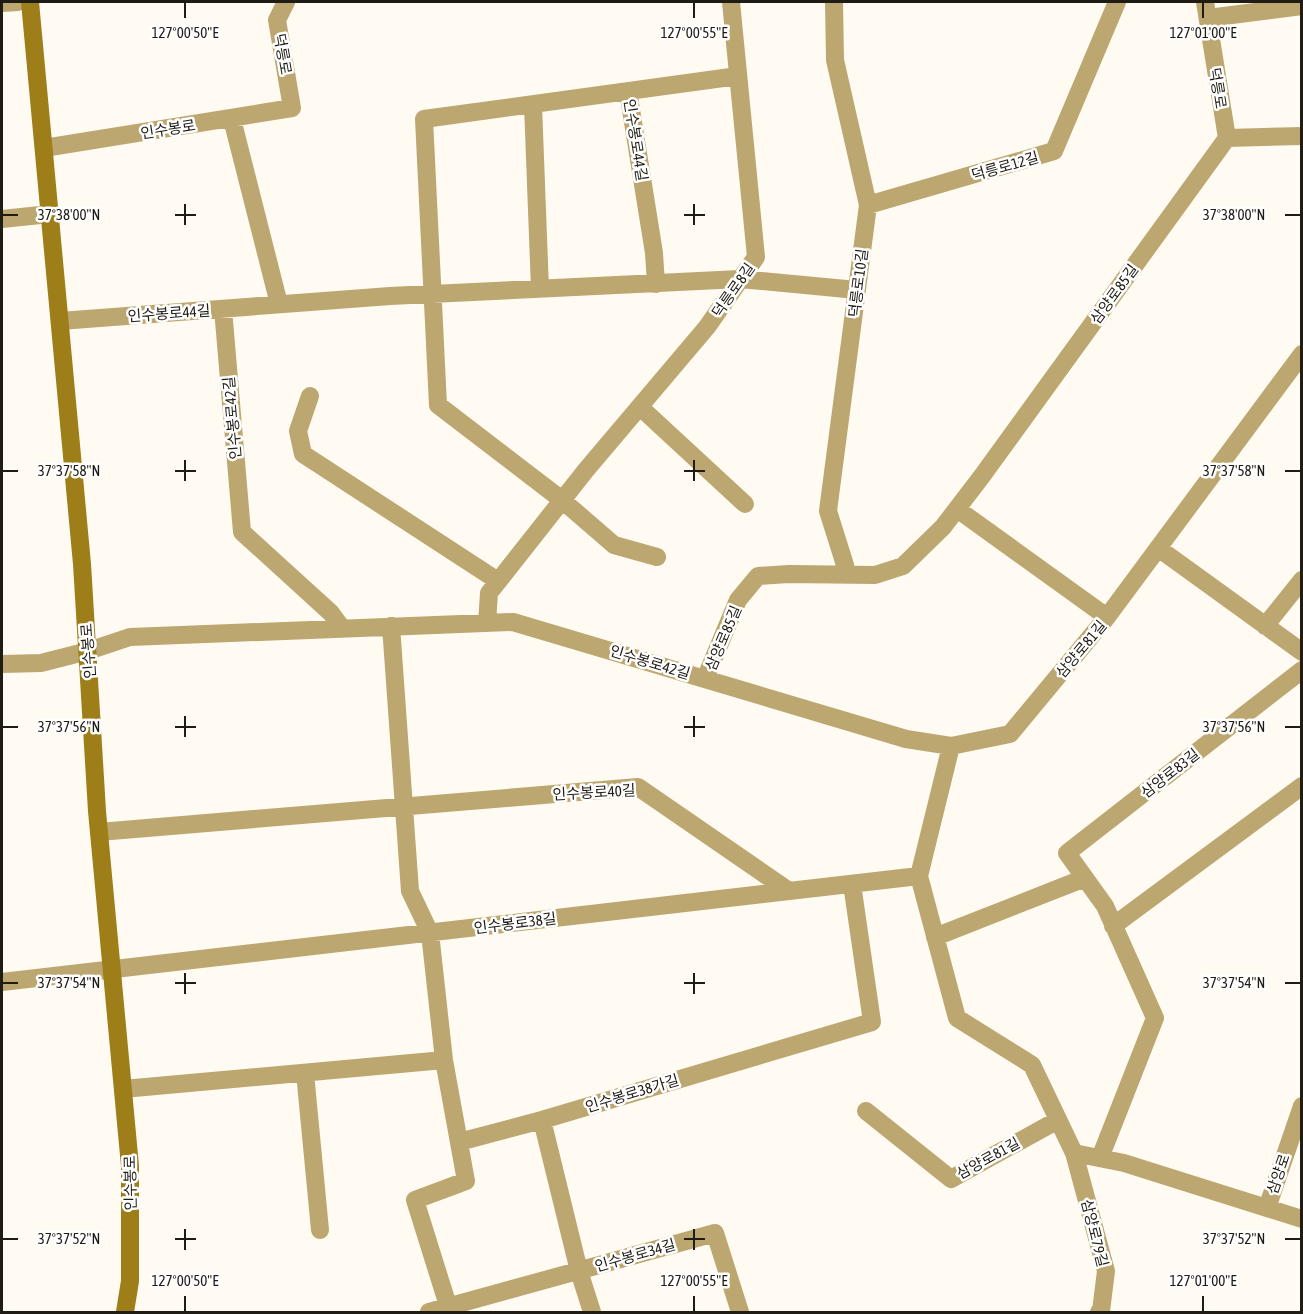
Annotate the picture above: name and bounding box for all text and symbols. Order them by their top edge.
text: 127°00'50"E [151,24,219,41]
text: 127°00'55"E [660,24,728,41]
text: 127°01'00"E [1169,24,1237,41]
street label: 덕릉로 [271,32,295,76]
street label: 덕릉로 [1206,66,1230,110]
street label: 인수봉로44길 [621,98,651,182]
street label: 인수봉로 [139,116,197,142]
street label: 덕릉로12길 [969,148,1041,184]
text: 37°38'00"N [38,206,100,223]
text: 37°38'00"N [1203,206,1265,223]
street label: 덕릉로10길 [845,248,871,318]
street label: 덕릉로8길 [708,260,758,320]
street label: 삼양로85길 [1087,261,1141,327]
street label: 인수봉로44길 [127,302,211,324]
street label: 인수봉로42길 [220,376,244,460]
text: 37°37'58"N [38,462,100,479]
text: 37°37'58"N [1203,462,1265,479]
street label: 삼양로85길 [702,603,744,673]
street label: 삼양로81길 [1052,617,1110,681]
street label: 인수봉로 [78,623,98,679]
street label: 인수봉로42길 [608,642,692,682]
text: 37°37'56"N [38,718,100,735]
text: 37°37'56"N [1203,718,1265,735]
street label: 삼양로83길 [1137,745,1203,801]
street label: 인수봉로40길 [552,781,636,803]
street label: 인수봉로38길 [473,909,557,937]
text: 37°37'54"N [38,974,100,991]
text: 37°37'54"N [1203,974,1265,991]
street label: 인수봉로38가길 [583,1071,681,1115]
street label: 삼양로81길 [954,1134,1022,1182]
street label: 삼양로 [1263,1152,1293,1196]
street label: 인수봉로 [121,1155,139,1211]
street label: 삼양로79길 [1078,1197,1112,1269]
text: 37°37'52"N [38,1230,100,1247]
text: 37°37'52"N [1203,1230,1265,1247]
street label: 인수봉로34길 [593,1235,677,1275]
text: 127°00'50"E [151,1272,219,1289]
text: 127°00'55"E [660,1272,728,1289]
text: 127°01'00"E [1169,1272,1237,1289]

